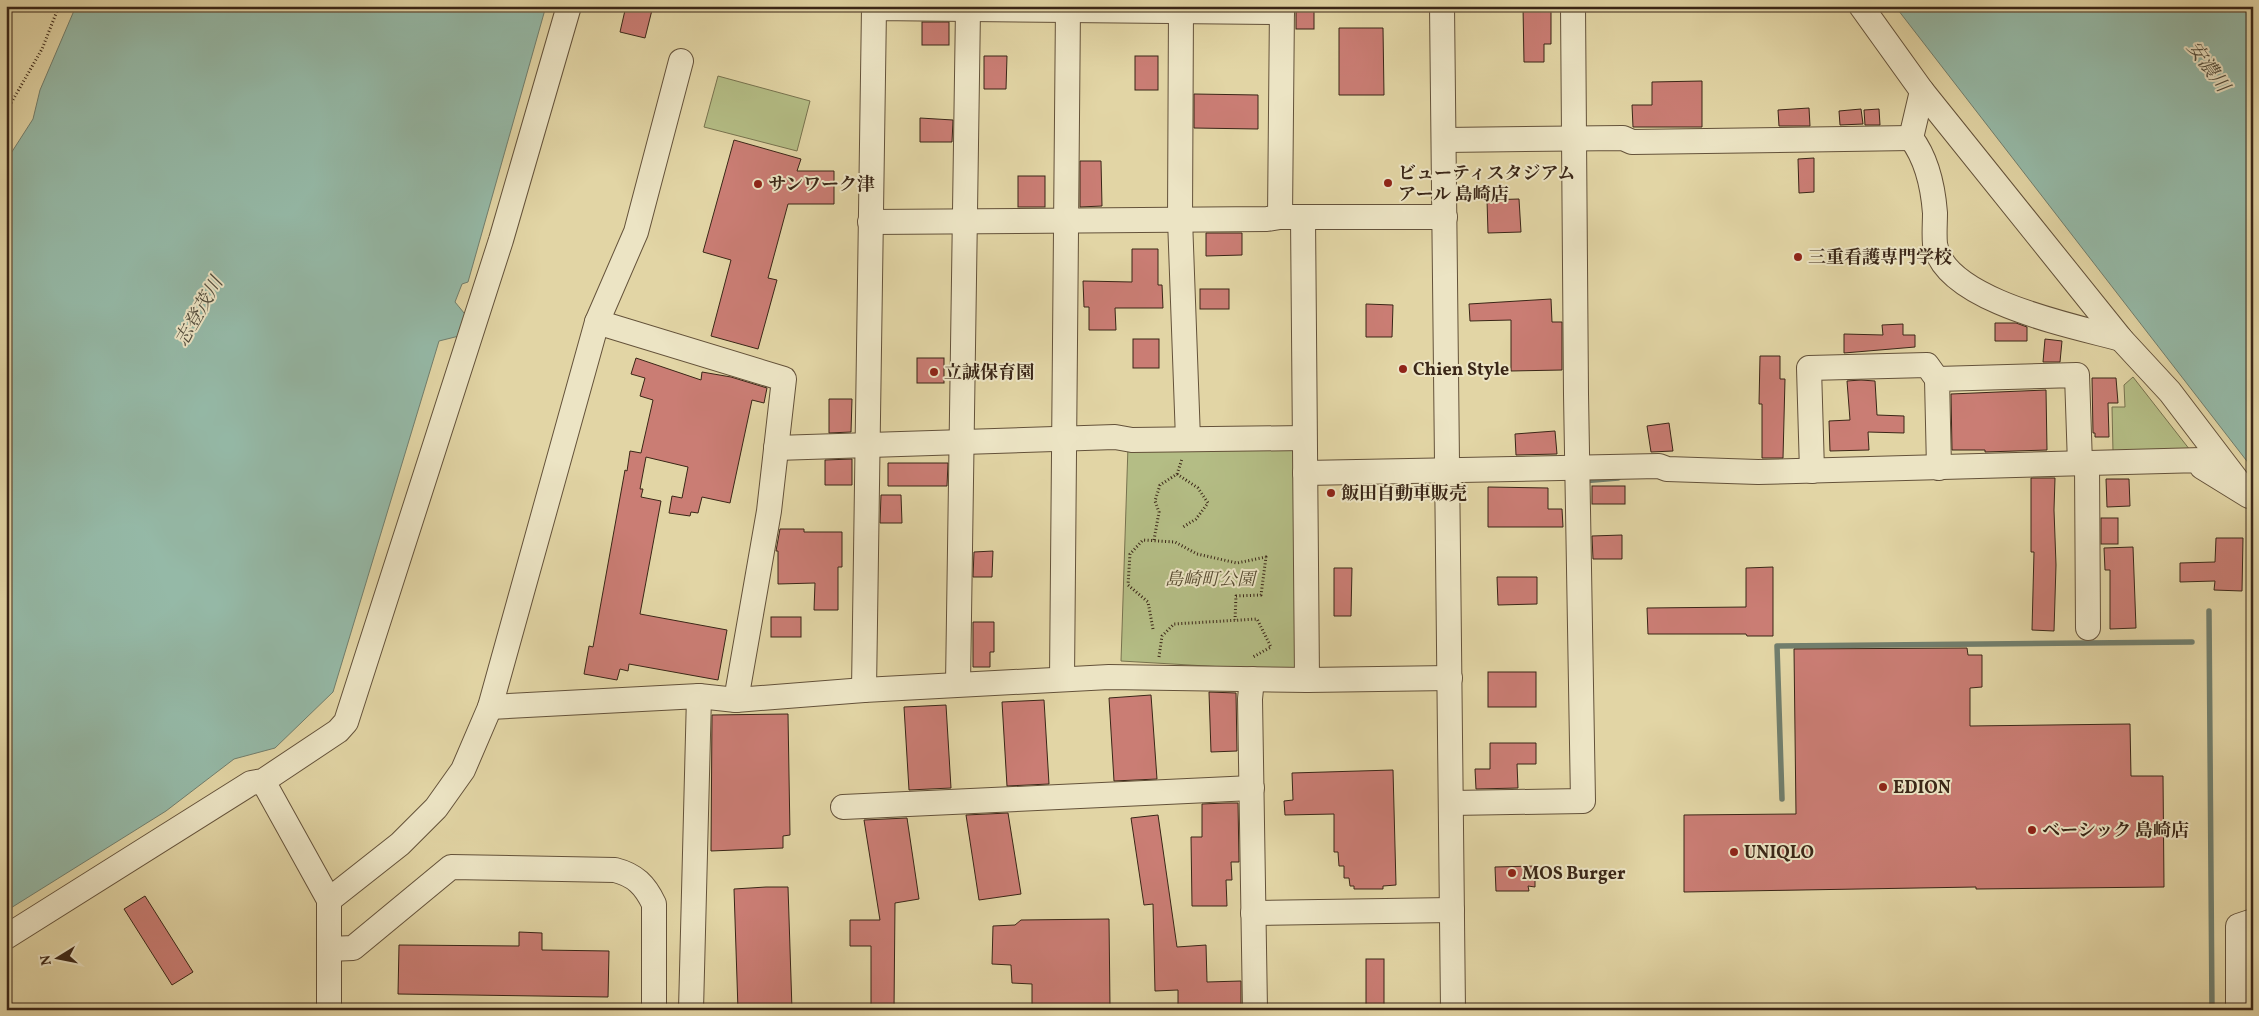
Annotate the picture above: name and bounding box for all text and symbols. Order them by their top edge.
water label: 安濃川 [2180,36,2236,99]
place label: ビューティスタジアム アール 島崎店 [1398,162,1575,208]
place label: サンワーク津 [768,173,875,198]
marker: ビューティスタジアム アール 島崎店 [1382,177,1394,189]
marker: サンワーク津 [752,178,764,190]
place label: 三重看護専門学校 [1808,246,1952,271]
marker: 三重看護専門学校 [1792,251,1804,263]
water label: 志登茂川 [169,271,231,351]
place label: Chien Style [1413,358,1509,383]
place label: 立誠保育園 [944,361,1034,386]
marker: Chien Style [1397,363,1409,375]
marker: 立誠保育園 [928,366,940,378]
place label: 飯田自動車販売 [1341,482,1467,507]
marker: 飯田自動車販売 [1325,487,1337,499]
park label: 島崎町公園 [1165,568,1258,593]
place label: EDION [1893,776,1951,801]
marker: EDION [1877,781,1889,793]
place label: ベーシック 島崎店 [2042,819,2189,844]
marker: ベーシック 島崎店 [2026,824,2038,836]
place label: UNIQLO [1744,841,1814,866]
marker: UNIQLO [1728,846,1740,858]
place label: MOS Burger [1522,862,1626,887]
marker: MOS Burger [1506,867,1518,879]
north arrow [32,934,82,984]
text: N [36,953,57,967]

